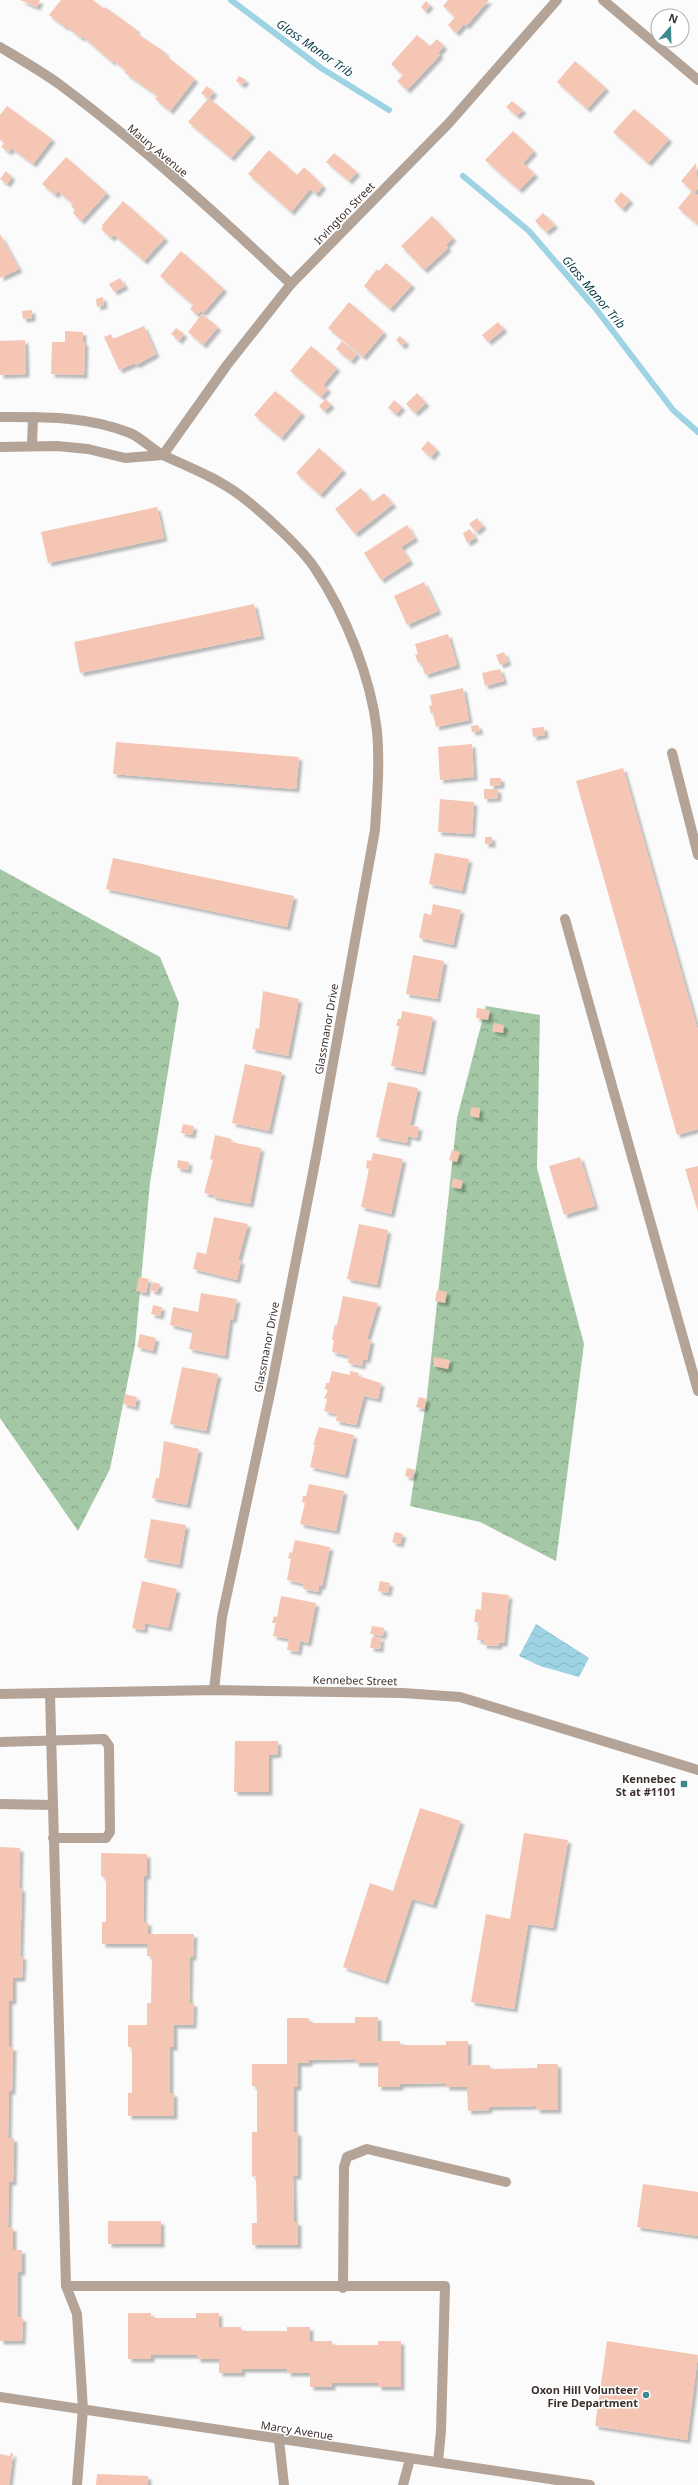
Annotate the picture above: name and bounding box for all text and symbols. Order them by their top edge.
north arrow [650,8,690,48]
text: N [667,10,680,27]
water label: Glass Manor Trib [273,15,357,81]
street label: Maury Avenue [125,120,191,180]
street label: Irvington Street [310,179,378,247]
water label: Glass Manor Trib [558,252,630,332]
street label: Glassmanor Drive [311,982,341,1076]
street label: Glassmanor Drive [250,1300,282,1394]
street label: Kennebec Street [313,1672,397,1688]
place label: Kennebec St at #1101 [616,1771,676,1799]
marker: Kennebec St at #1101 [679,1779,689,1789]
place label: Oxon Hill Volunteer Fire Department [531,2382,638,2410]
marker: Oxon Hill Volunteer Fire Department [641,2390,651,2400]
street label: Marcy Avenue [260,2417,334,2443]

